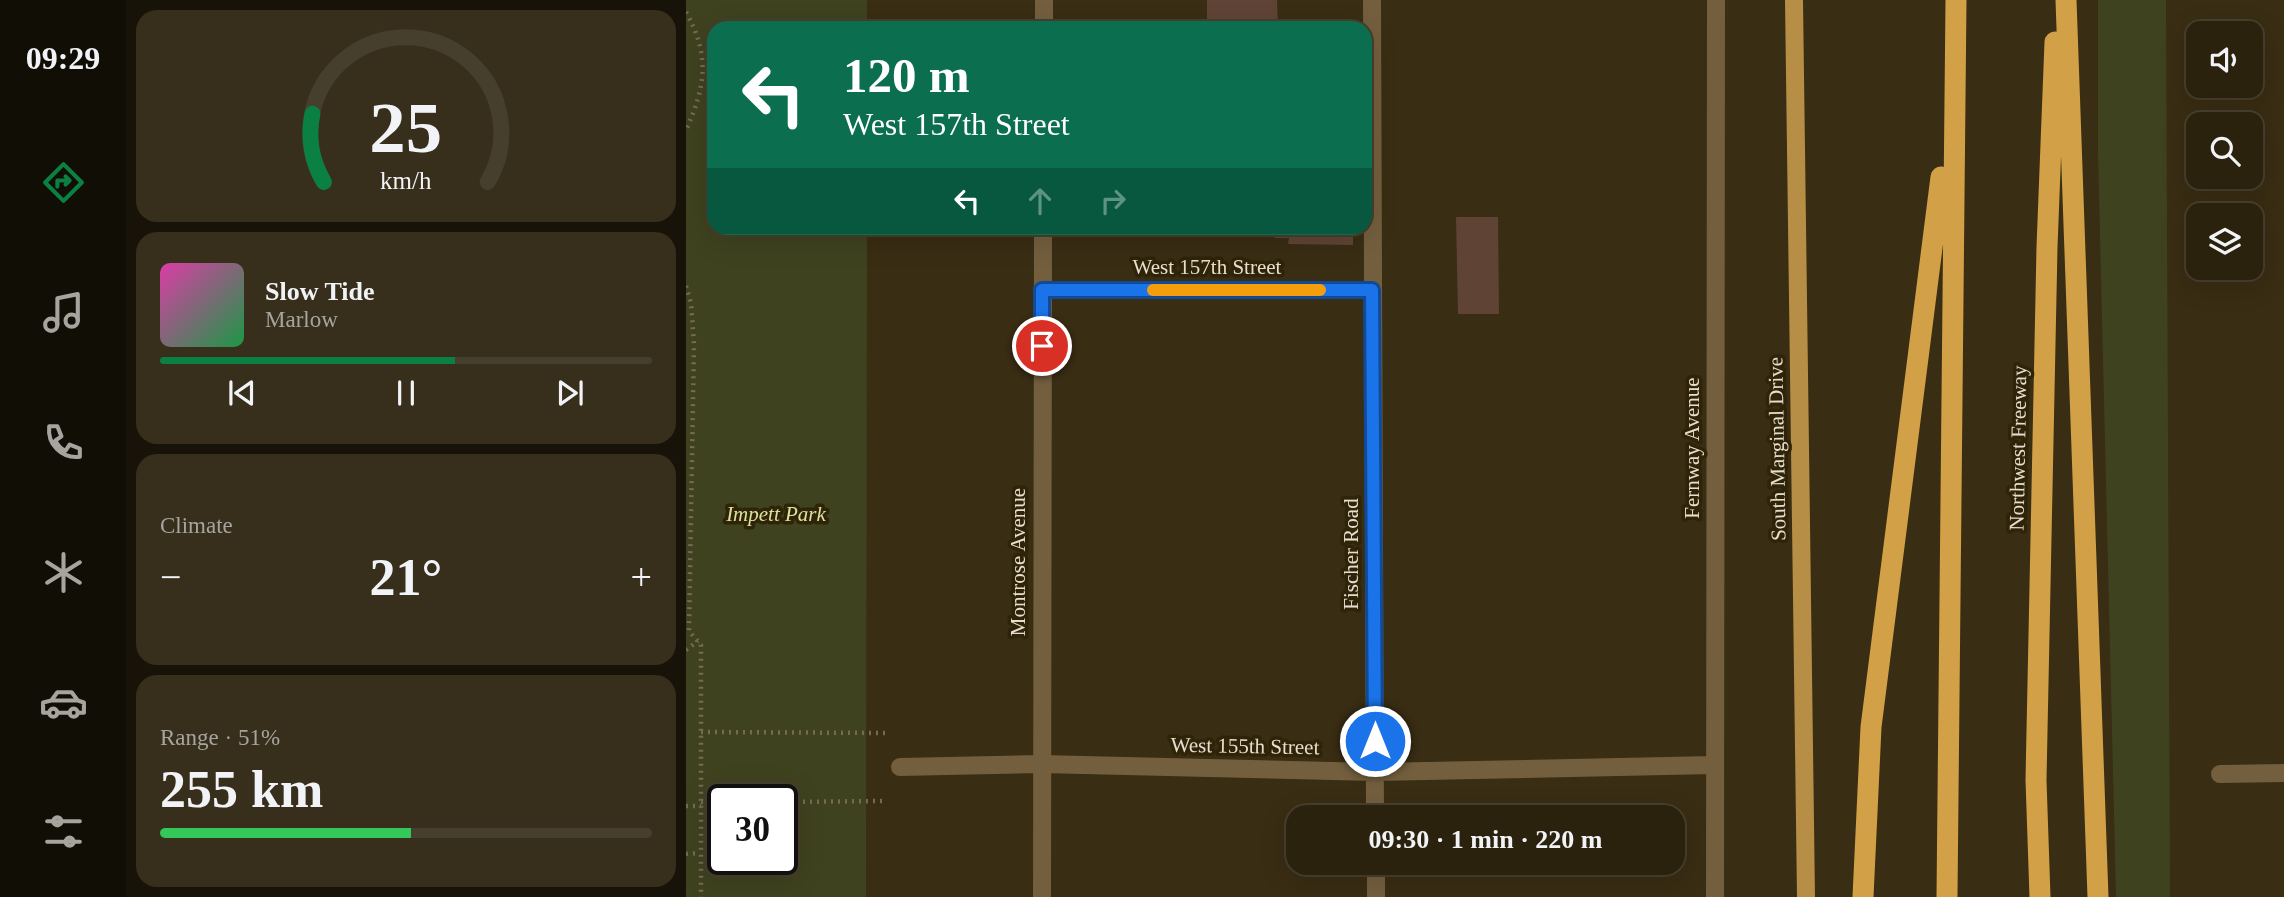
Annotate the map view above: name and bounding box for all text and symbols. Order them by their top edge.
map controls [2186,21,2263,280]
button: sound [2186,21,2263,98]
text: 09:29 [26,40,100,76]
text: 120 m [843,48,970,103]
icon: left [728,49,819,140]
text: 25 [370,87,442,168]
text: West 157th Street [843,106,1070,142]
button: search [2186,112,2263,189]
icon: directions [39,158,88,207]
text: km/h [380,167,432,194]
icon: left [948,182,986,220]
icon: ahead [1021,182,1059,220]
icon: right [1094,182,1132,220]
button: layers [2186,203,2263,280]
street label: West 157th Street [1133,255,1282,279]
text: Slow Tide [265,277,375,306]
icon: music [39,288,88,337]
text: Marlow [265,307,338,332]
pin [1012,316,1072,376]
icon: arrive [1023,327,1061,365]
street label: South Marginal Drive [1763,357,1791,541]
street label: Northwest Freeway [2005,365,2031,531]
icon: previous [223,374,261,412]
icon: pause [387,374,425,412]
icon: next [551,374,589,412]
street label: Fernway Avenue [1680,377,1704,519]
icon: phone [39,418,88,467]
street label: Montrose Avenue [1006,488,1030,636]
street label: Fischer Road [1339,498,1363,610]
park label: Impett Park [725,502,827,526]
text: Climate [160,513,233,538]
icon: climate [39,548,88,597]
text: 21° [370,549,442,606]
text: − [160,556,181,598]
text: + [631,556,652,598]
icon: car [39,678,88,727]
position arrow [1338,704,1412,778]
text: Range · 51% [160,725,280,750]
street label: West 155th Street [1170,733,1320,759]
text: 255 km [160,761,323,818]
speed limit sign: 30 [707,784,798,875]
icon: filters [39,807,88,856]
text: 09:30 · 1 min · 220 m [1369,825,1603,854]

